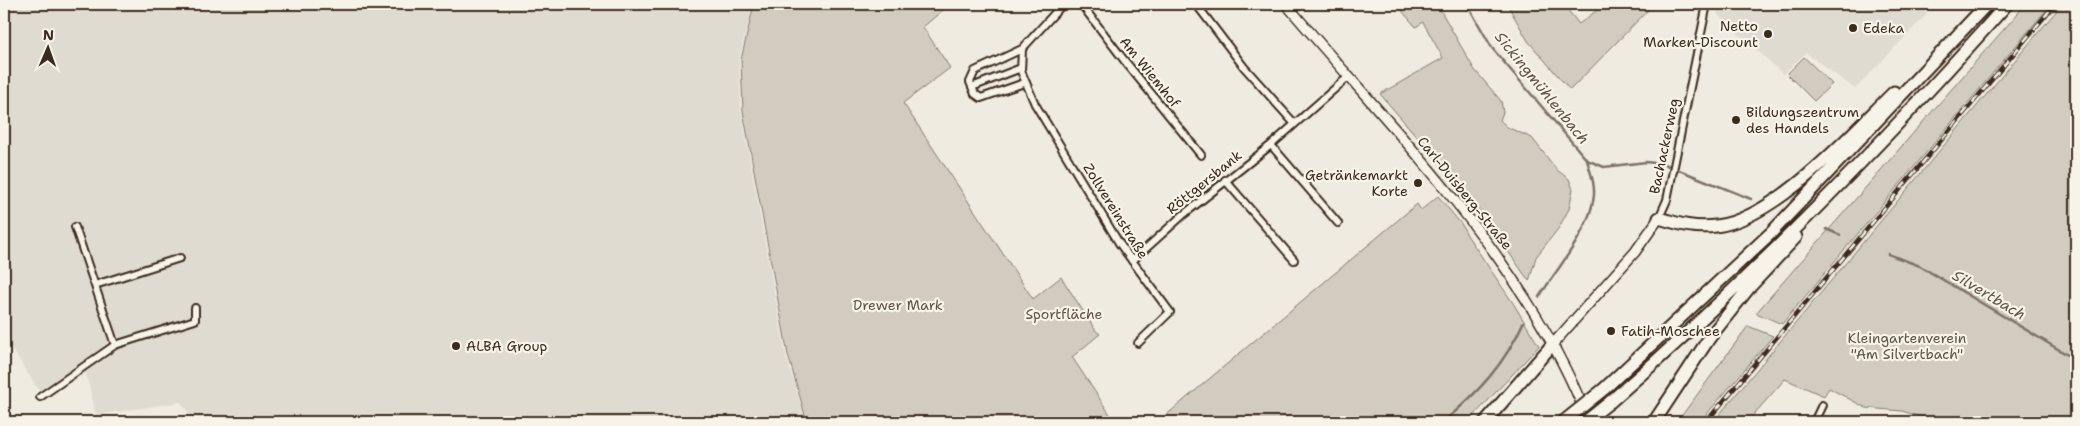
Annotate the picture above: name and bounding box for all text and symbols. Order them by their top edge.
place label: Netto Marken-Discount [1643,17,1758,51]
place label: Edeka [1863,19,1904,37]
north arrow [22,22,72,72]
marker: Edeka [1847,22,1859,34]
text: N [43,26,54,44]
water label: Sickingmühlenbach [1490,28,1594,148]
marker: Netto Marken-Discount [1762,28,1774,40]
street label: Am Wiemhof [1116,33,1185,112]
street label: Bachackerweg [1645,96,1683,196]
place label: Bildungszentrum des Handels [1746,103,1859,137]
marker: Bildungszentrum des Handels [1730,114,1742,126]
street label: Carl-Duisberg-Straße [1414,133,1516,253]
street label: Röttgersbank [1163,146,1245,218]
street label: Zollvereinstraße [1079,160,1153,262]
place label: Getränkemarkt Korte [1305,166,1408,200]
marker: Getränkemarkt Korte [1412,177,1424,189]
water label: Silvertbach [1949,265,2029,325]
park label: Drewer Mark [853,296,943,314]
park label: Sportfläche [1025,305,1103,323]
place label: Fatih-Moschee [1621,322,1720,340]
marker: Fatih-Moschee [1605,325,1617,337]
park label: Kleingartenverein "Am Silvertbach" [1848,329,1967,363]
place label: ALBA Group [466,337,548,355]
marker: ALBA Group [450,340,462,352]

